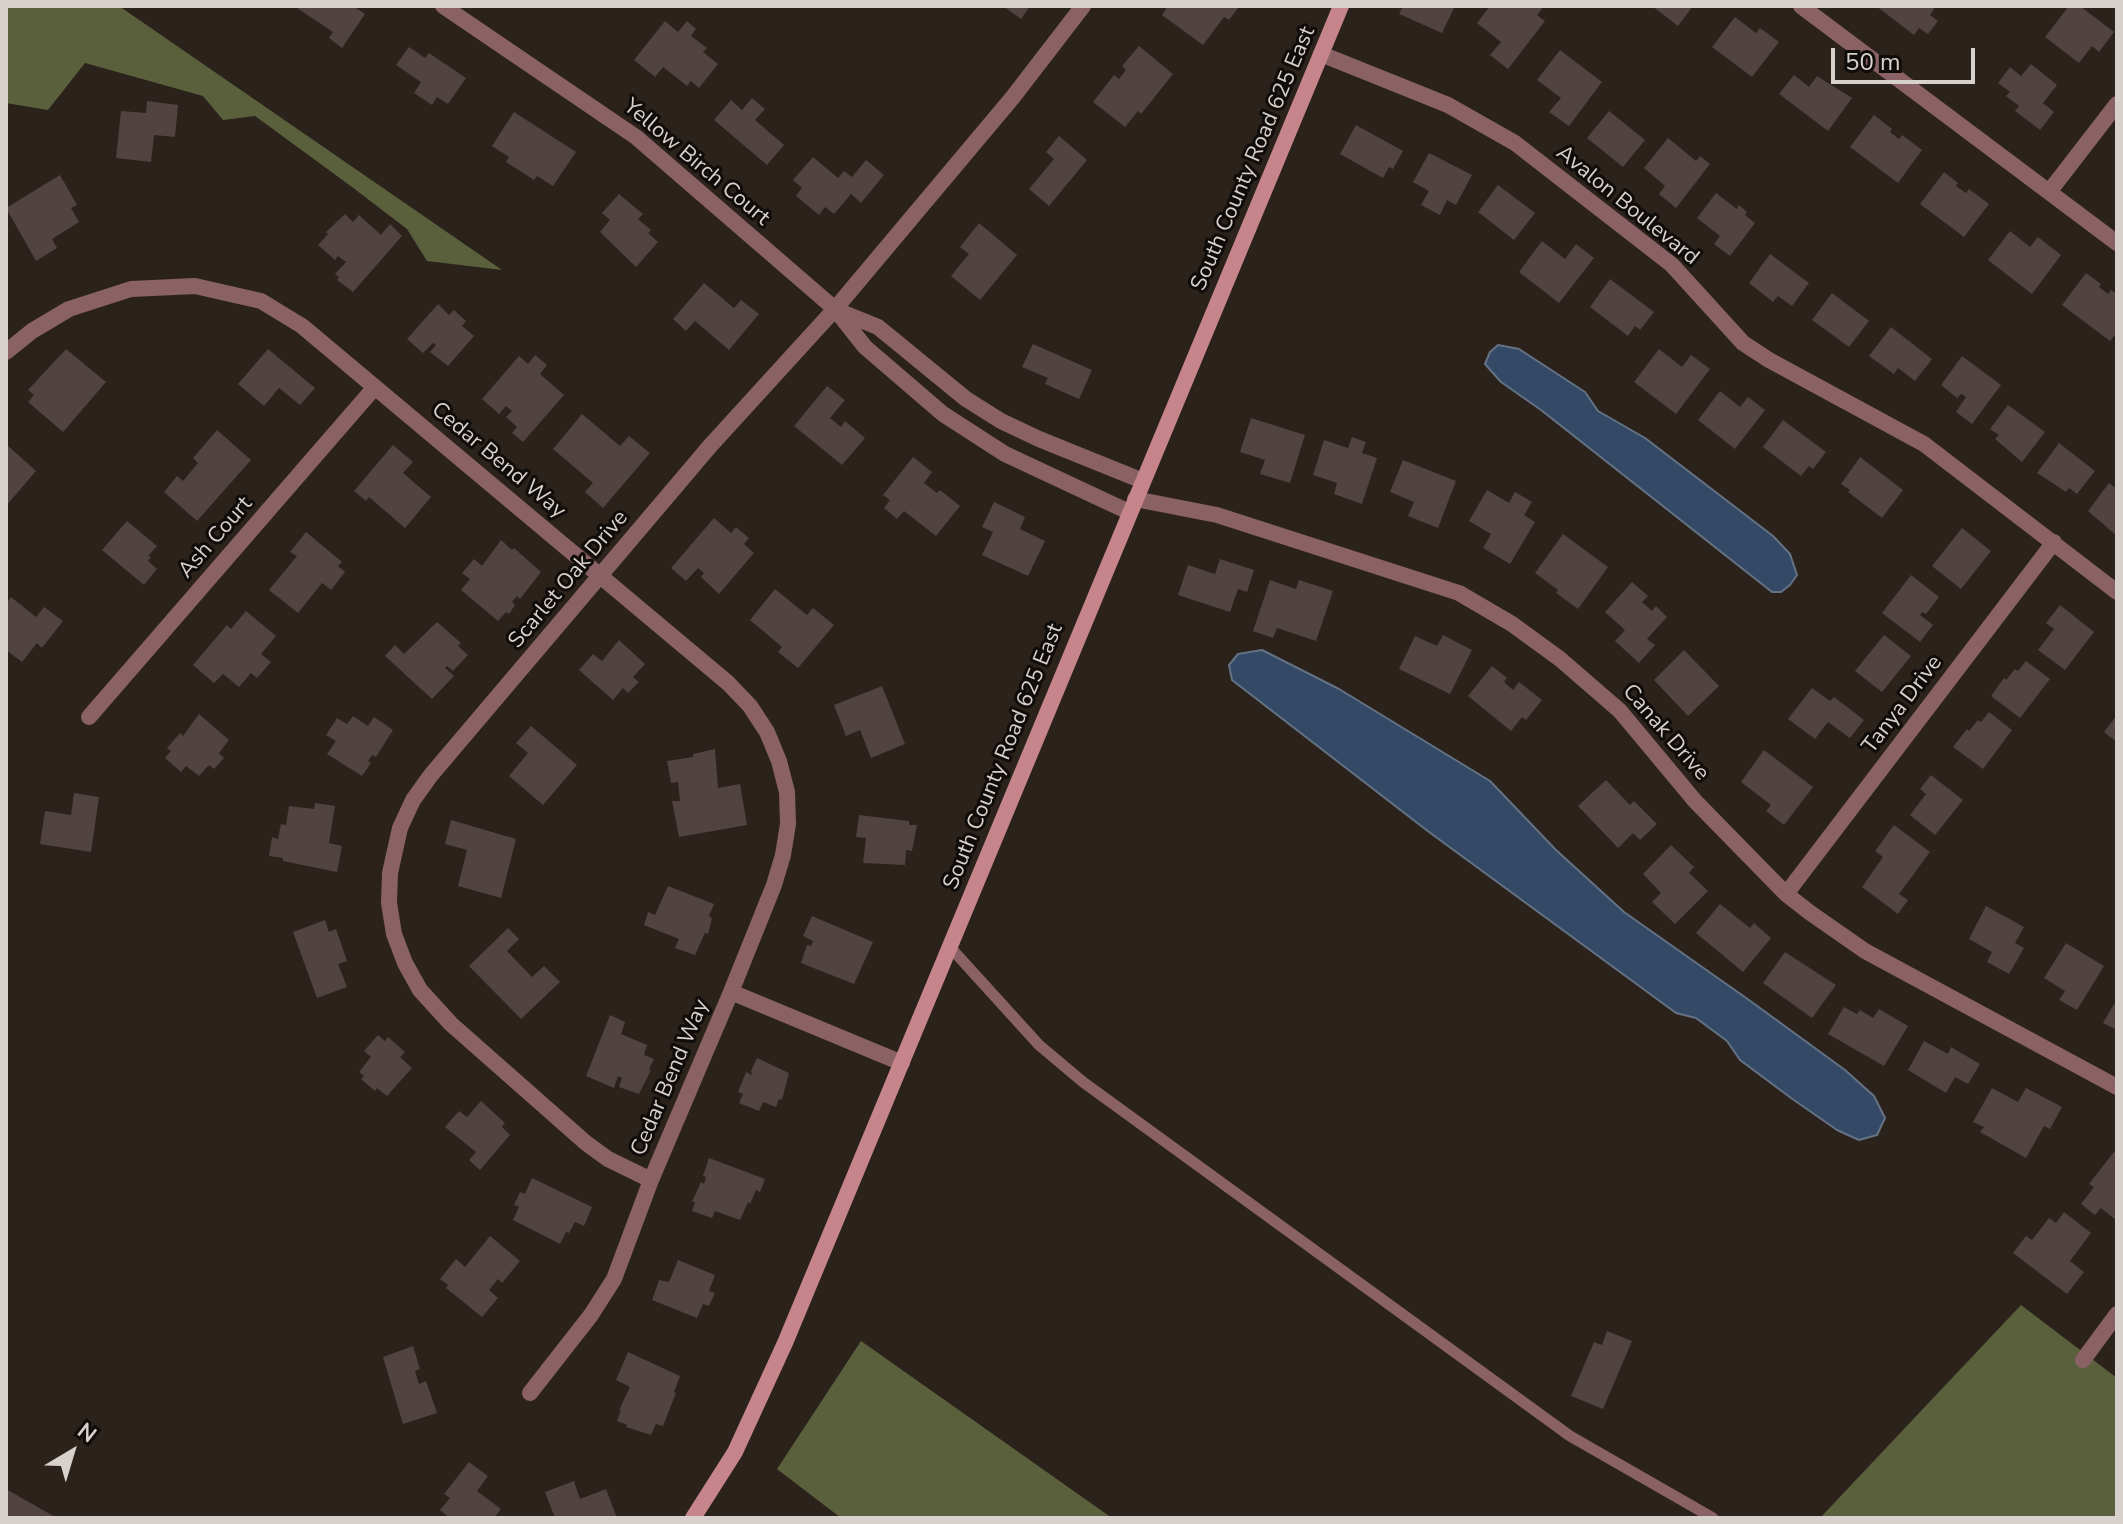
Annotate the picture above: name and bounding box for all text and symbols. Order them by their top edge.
street label: South County Road 625 East [1186,23,1322,295]
scale bar [1835,32,1979,82]
text: 50 m [1845,46,1901,78]
street label: Yellow Birch Court [617,94,775,232]
street label: Avalon Boulevard [1550,140,1704,272]
street label: Cedar Bend Way [426,397,570,525]
street label: Ash Court [173,492,259,584]
street label: Scarlet Oak Drive [504,506,634,654]
street label: South County Road 625 East [938,620,1070,894]
street label: Tanya Drive [1857,651,1949,759]
street label: Canak Drive [1616,679,1714,787]
street label: Cedar Bend Way [626,996,716,1160]
north arrow [32,1412,112,1492]
text: N [71,1416,102,1450]

